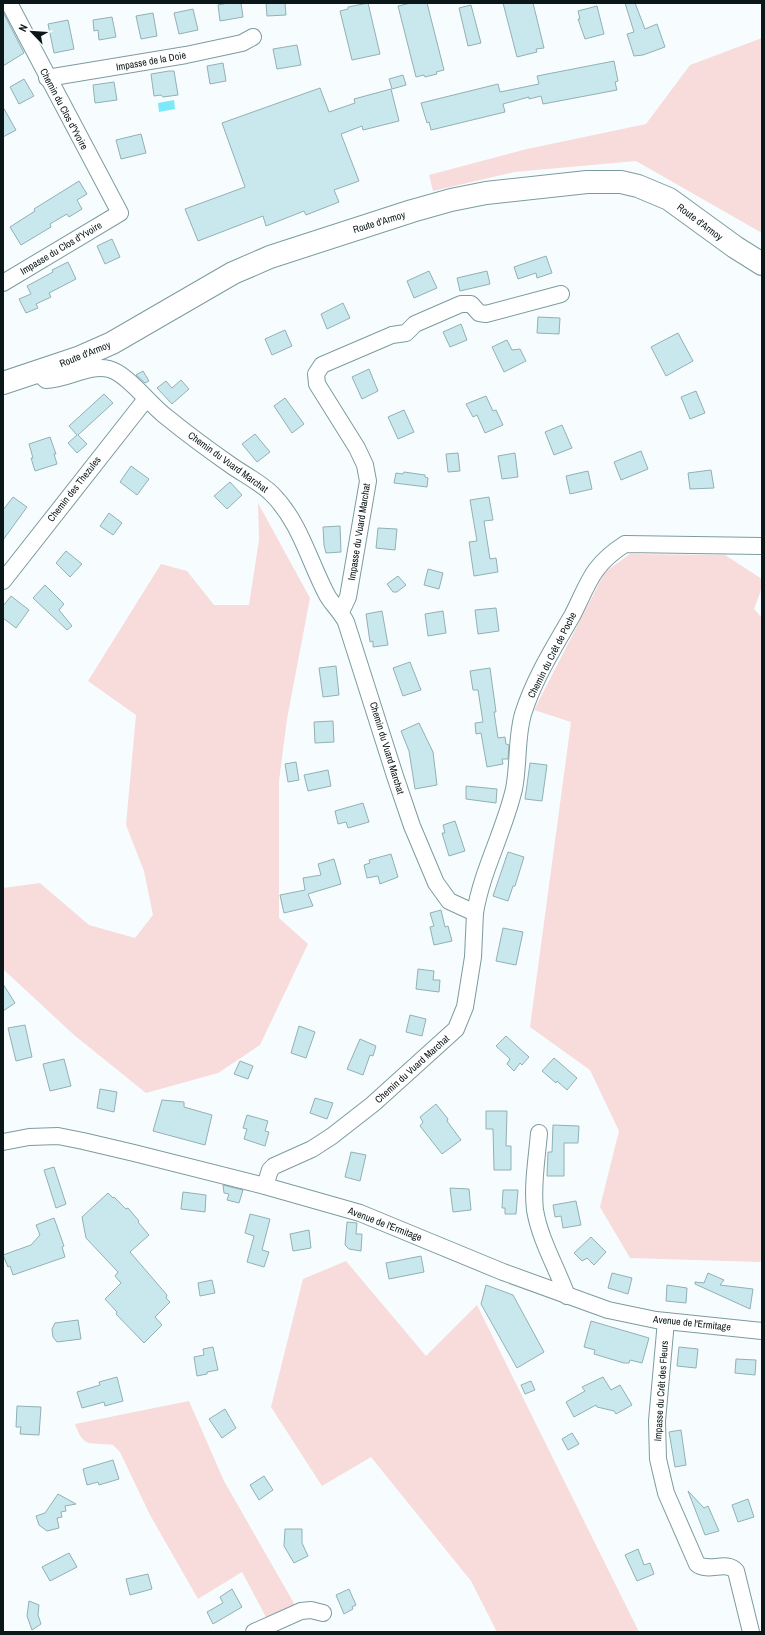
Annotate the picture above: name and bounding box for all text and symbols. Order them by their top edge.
north arrow [12,12,52,52]
text: N [15,22,31,34]
street label: Impasse de la Doie [115,48,187,74]
street label: Chemin du Clos d'Yvoire [37,66,91,152]
street label: Route d'Armoy [675,201,726,244]
street label: Route d'Armoy [351,208,408,236]
street label: Impasse du Clos d'Yvoire [18,218,104,277]
street label: Route d'Armoy [58,338,113,370]
street label: Chemin du Vuard Marchat [185,429,271,496]
street label: Chemin des Thezules [44,454,104,524]
street label: Impasse du Vuard Marchat [345,482,373,581]
street label: Chemin du Crêt de Poche [525,609,580,700]
street label: Chemin du Vuard Marchat [367,700,407,796]
street label: Chemin du Vuard Marchat [372,1032,453,1106]
street label: Avenue de l'Ermitage [345,1204,424,1244]
street label: Avenue de l'Ermitage [652,1312,732,1334]
street label: Impasse du Crêt des Fleurs [651,1340,671,1442]

